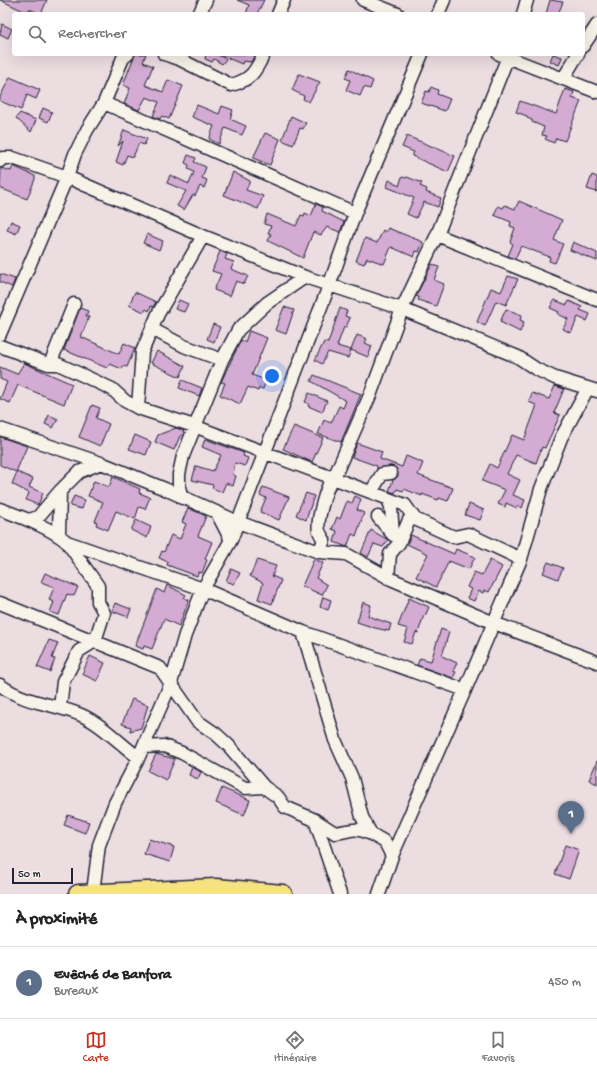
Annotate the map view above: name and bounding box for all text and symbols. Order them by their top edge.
search box [12,12,585,56]
icon: search [26,23,48,45]
text: Rechercher [58,25,126,43]
your location [262,366,282,386]
pin: 1 [558,801,584,834]
scale bar [12,866,73,885]
text: 50 m [18,869,40,881]
text: À proximité [16,910,97,930]
text: Evêché de Banfora [54,966,171,984]
text: 1 [26,975,32,990]
text: 450 m [548,975,581,990]
text: Bureaux [54,984,98,999]
tab: Carte [83,1029,109,1065]
tab: Itinéraire [274,1029,316,1065]
tab: Favoris [482,1029,514,1065]

